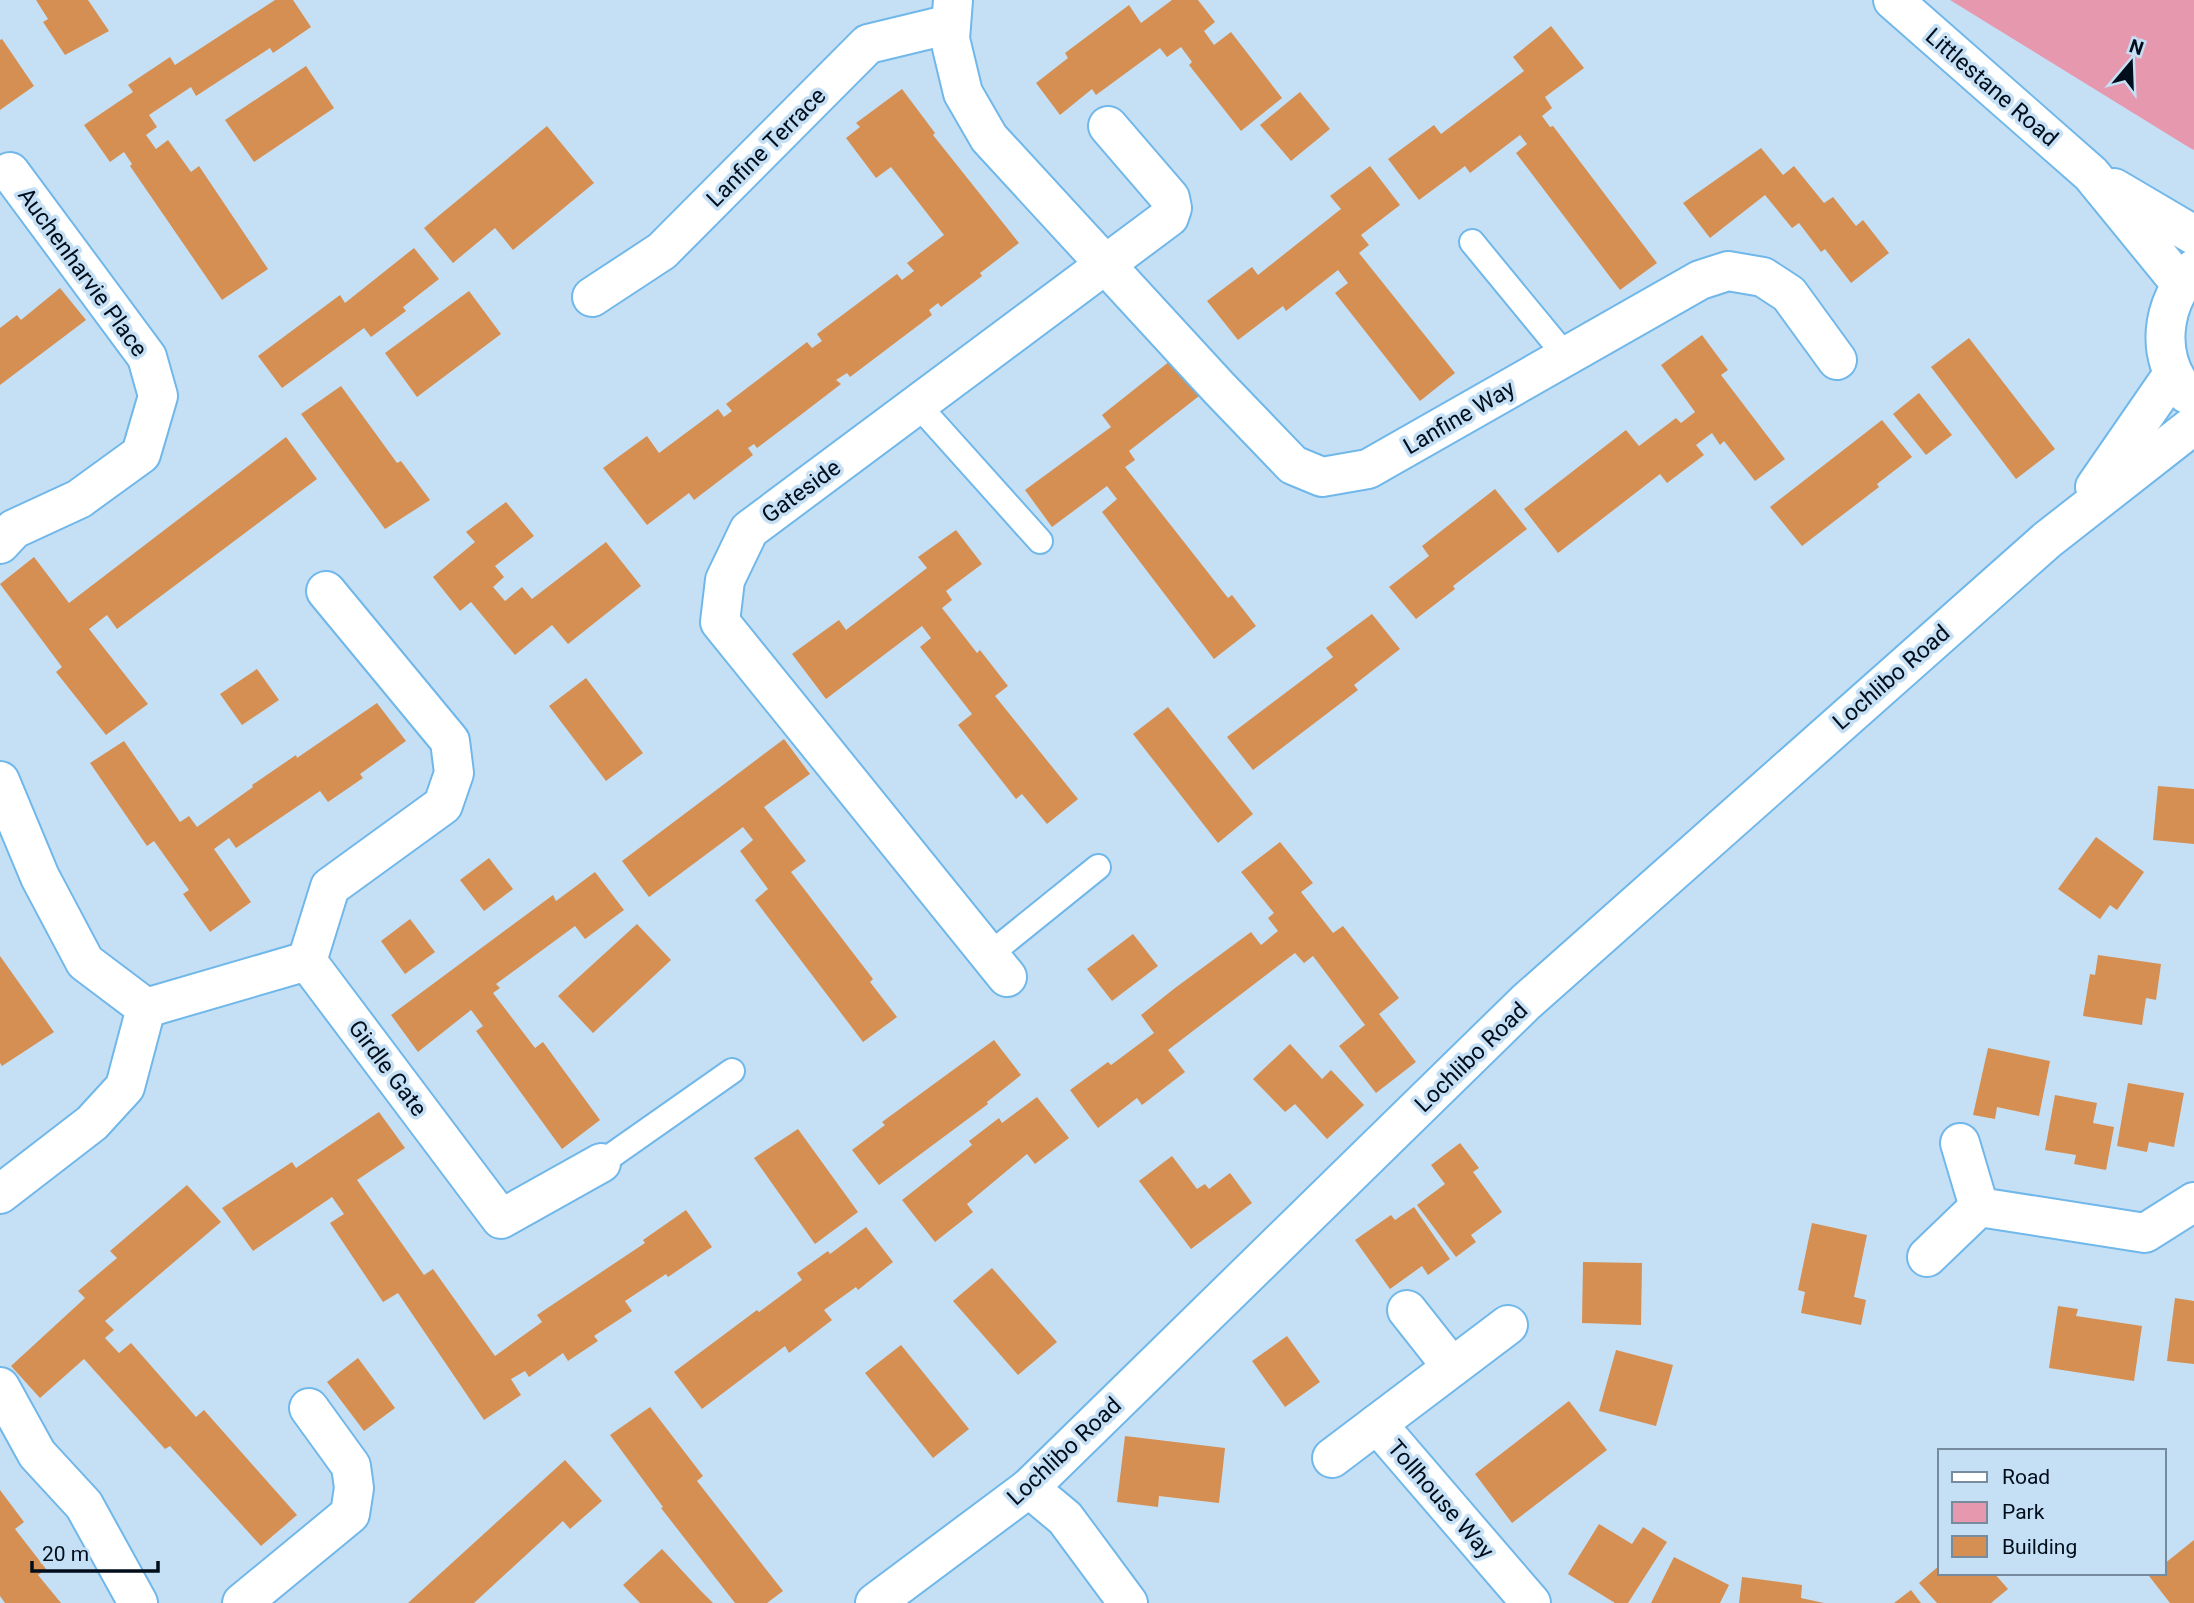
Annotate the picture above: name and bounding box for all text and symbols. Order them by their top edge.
street label: Littlestane Road [1920,23,2063,152]
north arrow [2096,28,2166,98]
text: N [2126,34,2146,60]
street label: Lanfine Terrace [701,82,831,212]
street label: Auchenharvie Place [12,183,153,362]
street label: Lanfine Way [1399,375,1520,460]
street label: Gateside [757,454,846,529]
street label: Lochlibo Road [1827,619,1955,735]
street label: Lochlibo Road [1409,997,1533,1118]
street label: Girdle Gate [343,1015,432,1122]
street label: Lochlibo Road [1002,1392,1127,1511]
street label: Tollhouse Way [1382,1434,1500,1564]
legend [1938,1449,2166,1575]
text: Road [2002,1465,2050,1489]
text: Park [2002,1500,2045,1524]
scale bar [32,1530,158,1574]
text: Building [2002,1535,2077,1559]
text: 20 m [42,1542,89,1566]

